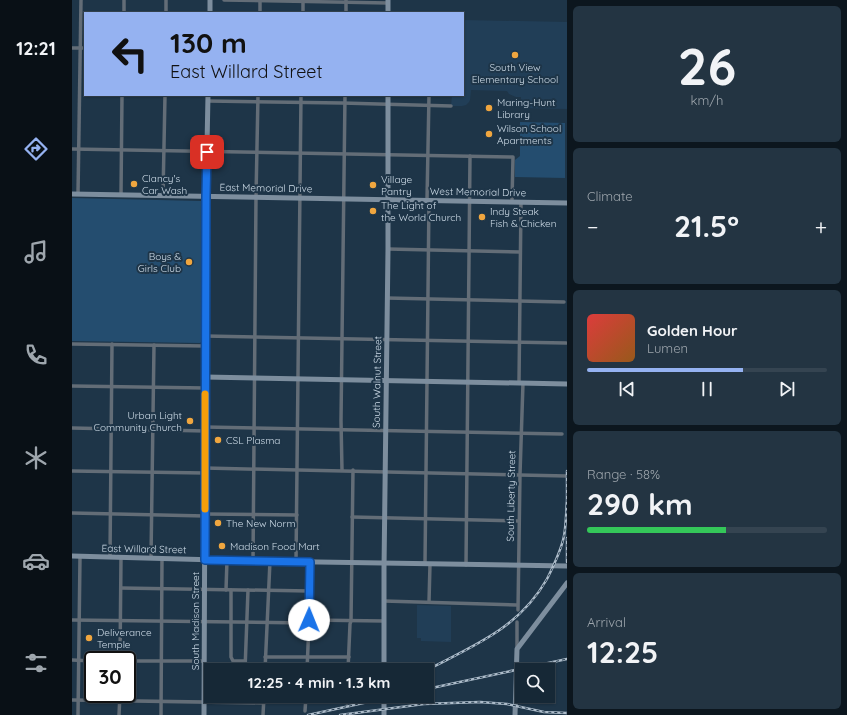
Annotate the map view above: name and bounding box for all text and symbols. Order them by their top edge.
text: 130 m [170,25,247,60]
icon: left [104,28,156,80]
text: 26 [678,33,736,98]
text: 12:21 [16,37,56,60]
marker: South View Elementary School [510,50,520,60]
text: East Willard Street [170,60,323,83]
place label: South View Elementary School [472,61,558,86]
text: km/h [691,92,723,108]
place label: Maring-Hunt Library [497,96,556,121]
marker: Maring-Hunt Library [484,103,494,113]
place label: Wilson School Apartments [497,122,561,147]
marker: Wilson School Apartments [484,129,494,139]
icon: directions [22,135,50,163]
pin [190,135,224,169]
icon: arrive [196,141,218,163]
place label: Clancy's Car Wash [142,172,187,197]
place label: Village Pantry [381,173,412,198]
marker: Clancy's Car Wash [129,179,139,189]
marker: Village Pantry [368,180,378,190]
street label: East Memorial Drive [220,181,313,195]
street label: West Memorial Drive [430,185,527,199]
text: Climate [587,188,633,204]
place label: The Light of the World Church [381,199,461,224]
place label: Indy Steak Fish & Chicken [490,205,557,230]
marker: The Light of the World Church [368,206,378,216]
text: 21.5° [674,207,739,245]
marker: Indy Steak Fish & Chicken [477,212,487,222]
text: − [587,213,598,241]
text: + [815,213,827,241]
icon: music [22,238,50,266]
place label: Boys & Girls Club [138,250,181,275]
marker: Boys & Girls Club [184,257,194,267]
text: Golden Hour [647,321,738,340]
street label: South Walnut Street [370,335,384,428]
text: Lumen [647,340,688,356]
icon: phone [22,341,50,369]
icon: previous [616,378,638,400]
icon: pause [696,378,718,400]
icon: next [776,378,798,400]
place label: Urban Light Community Church [93,409,183,434]
marker: Urban Light Community Church [185,416,195,426]
place label: CSL Plasma [226,434,280,447]
marker: CSL Plasma [213,435,223,445]
icon: climate [22,444,50,472]
street label: South Liberty Street [504,450,518,542]
text: Range · 58% [587,466,660,482]
text: 290 km [587,485,693,523]
place label: The New Norm [226,517,296,530]
marker: The New Norm [213,518,223,528]
place label: Madison Food Mart [230,540,320,553]
marker: Madison Food Mart [217,541,227,551]
street label: East Willard Street [102,542,187,556]
icon: car [22,547,50,575]
street label: South Madison Street [189,571,202,670]
position arrow [288,599,330,641]
text: Arrival [587,614,626,630]
place label: Deliverance Temple [97,626,152,651]
marker: Deliverance Temple [84,633,94,643]
text: 12:25 [587,633,658,671]
icon: filters [22,649,50,677]
speed limit sign: 30 [84,651,136,703]
map controls [515,663,555,703]
button: search [515,663,555,703]
text: 12:25 · 4 min · 1.3 km [248,673,390,692]

